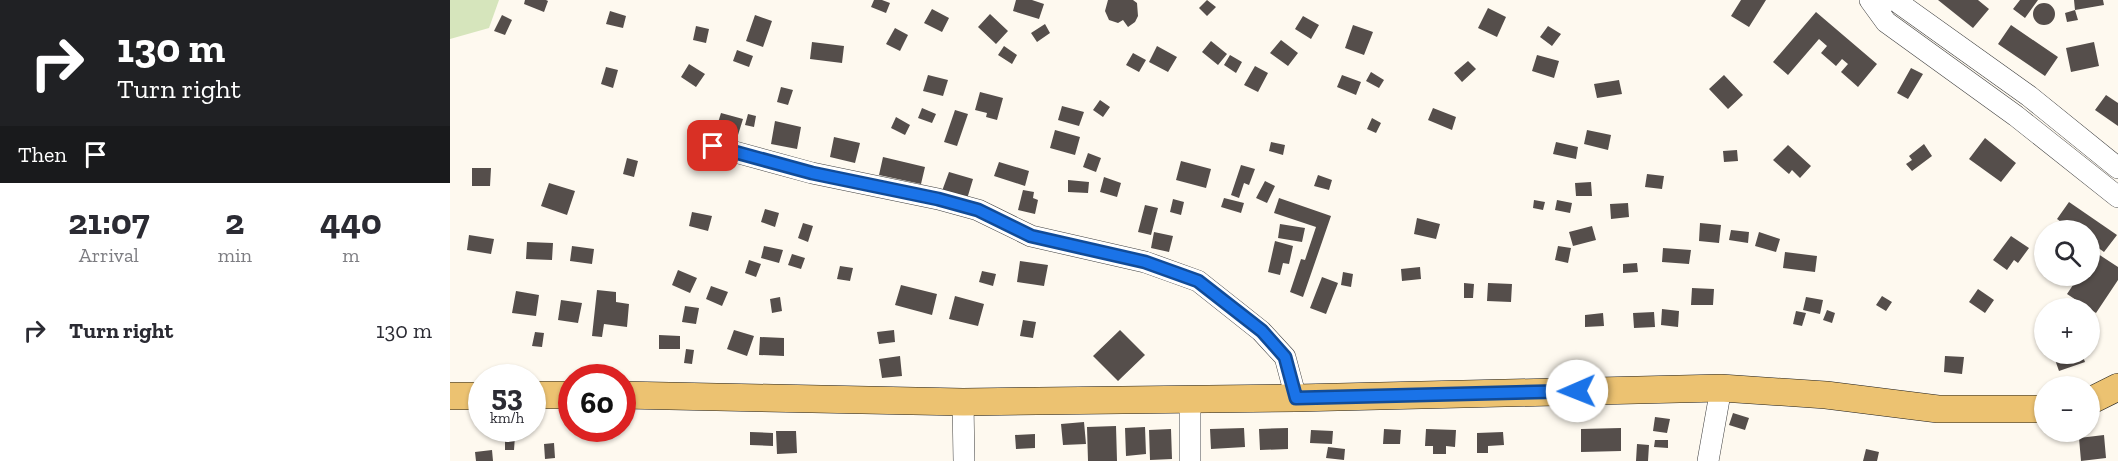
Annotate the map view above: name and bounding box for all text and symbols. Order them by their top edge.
text: 130 m [117,22,225,73]
icon: right [18,24,96,102]
text: Turn right [117,73,241,105]
pin [687,120,738,171]
icon: arrive [696,129,729,162]
icon: arrive [79,138,112,171]
text: Then [18,141,67,168]
text: 21:07 [68,200,150,243]
text: 2 [225,200,244,243]
text: 440 [320,200,382,243]
map controls [2034,220,2100,442]
button: search [2034,220,2100,286]
text: Arrival [79,243,139,267]
text: min [218,243,252,267]
text: m [342,243,360,267]
button: + [2034,298,2100,364]
icon: right [18,314,51,347]
text: Turn right [69,317,173,344]
text: 130 m [376,317,432,344]
position arrow [1545,359,1609,423]
speed limit sign: 60 [558,364,636,442]
button: − [2034,376,2100,442]
text: 53 [491,378,523,414]
text: km/h [490,409,524,427]

